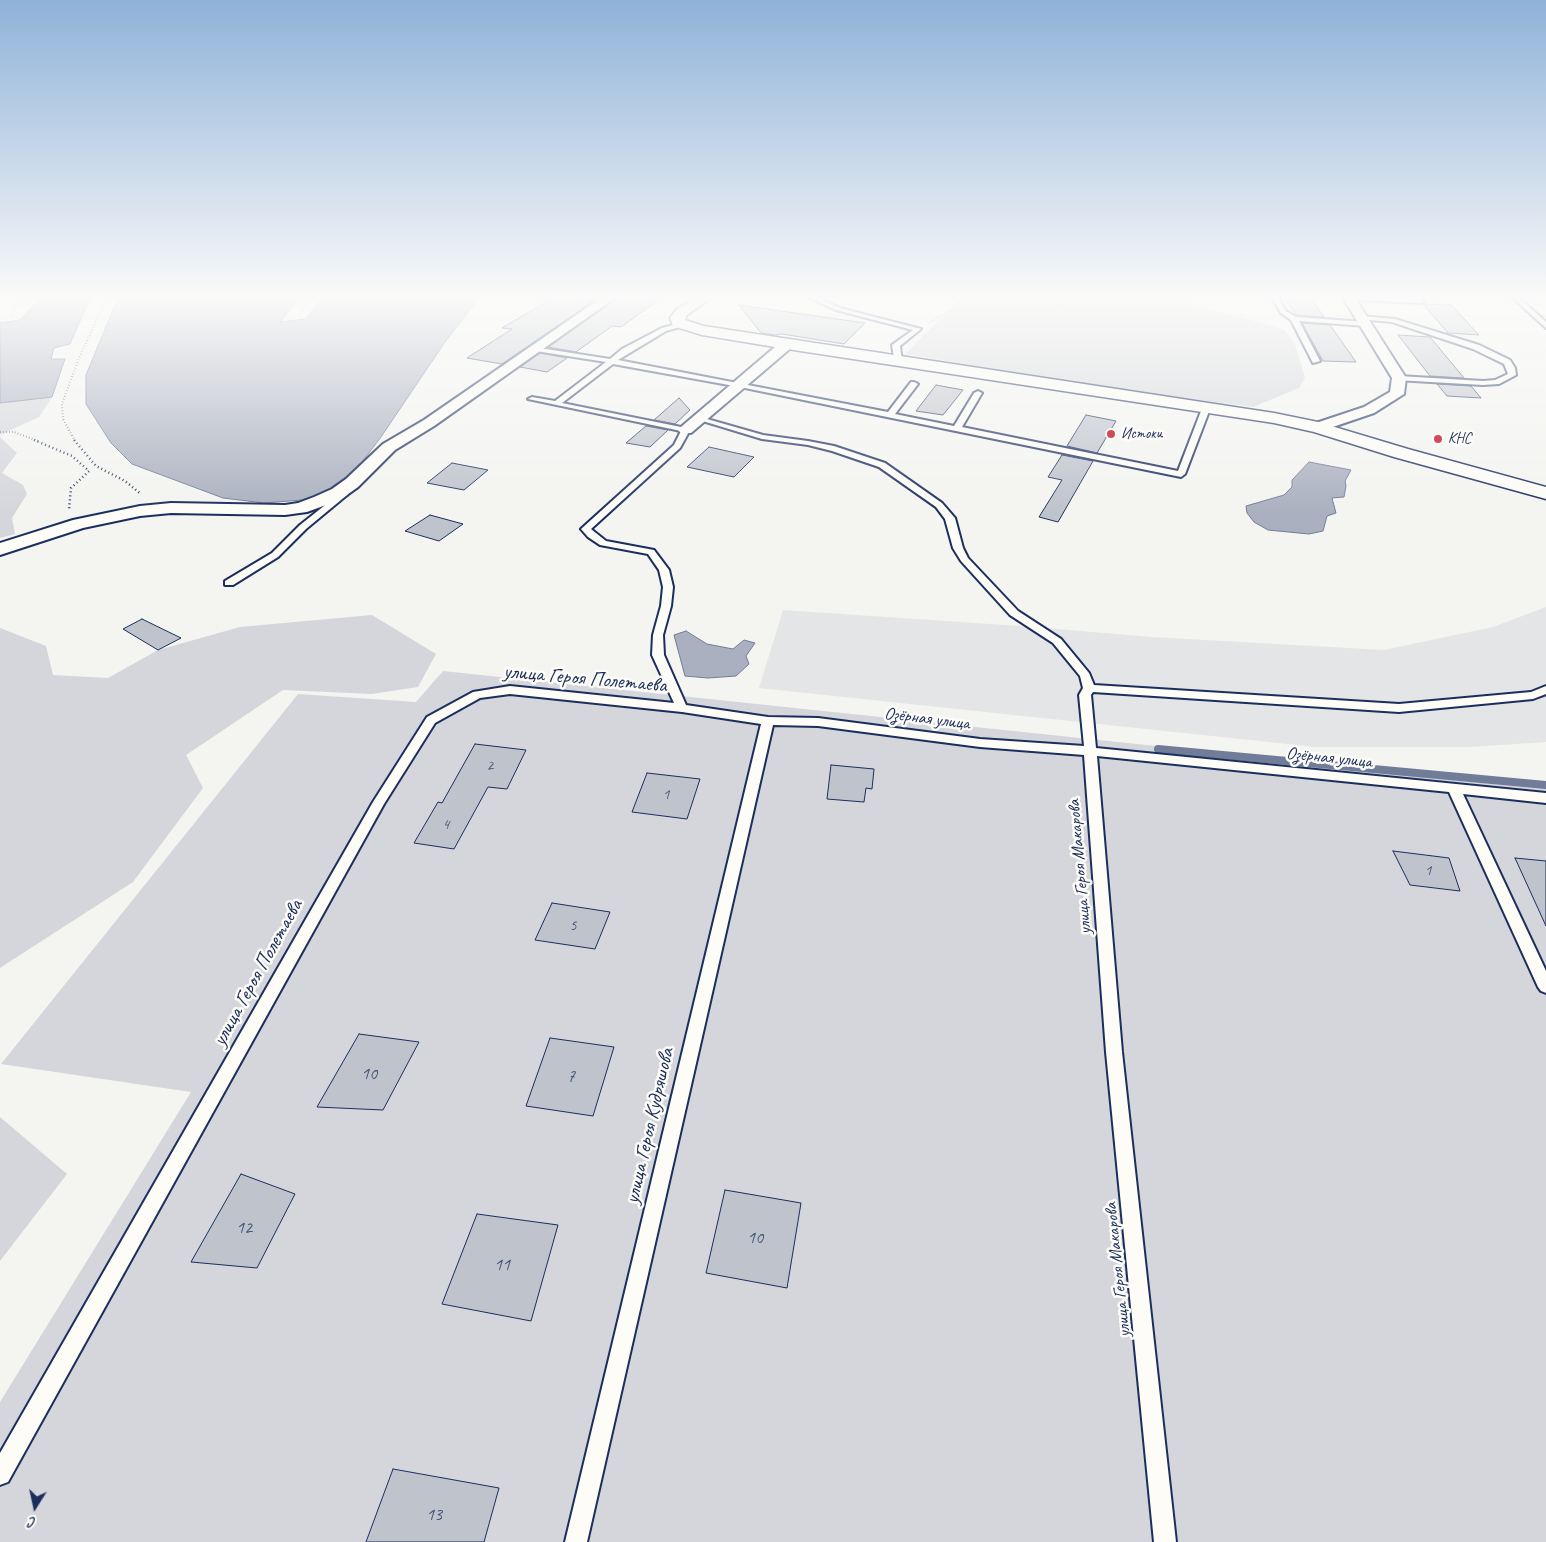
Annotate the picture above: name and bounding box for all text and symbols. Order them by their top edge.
place label: Истоки [1121,425,1162,443]
marker: Истоки [1105,428,1117,440]
place label: КНС [1448,430,1471,448]
marker: КНС [1432,433,1444,445]
street label: улица Героя Полетаева [502,659,668,699]
street label: Озёрная улица [883,703,971,735]
street label: Озёрная улица [1285,743,1373,773]
house number: 2 [487,757,493,775]
house number: 1 [663,786,669,804]
street label: улица Героя Макарова [1063,799,1097,935]
house number: 4 [443,816,449,834]
house number: 1 [1425,862,1431,880]
street label: улица Героя Полетаева [207,895,309,1051]
house number: 5 [570,917,576,935]
street label: улица Героя Кудряшова [620,1046,680,1206]
house number: 10 [361,1063,377,1085]
house number: 7 [567,1066,575,1088]
street label: улица Героя Макарова [1100,1202,1136,1338]
house number: 12 [236,1217,252,1239]
house number: 10 [747,1227,763,1249]
house number: 11 [494,1254,510,1276]
north arrow [10,1482,60,1532]
house number: 13 [426,1504,442,1526]
text: С [27,1513,37,1531]

